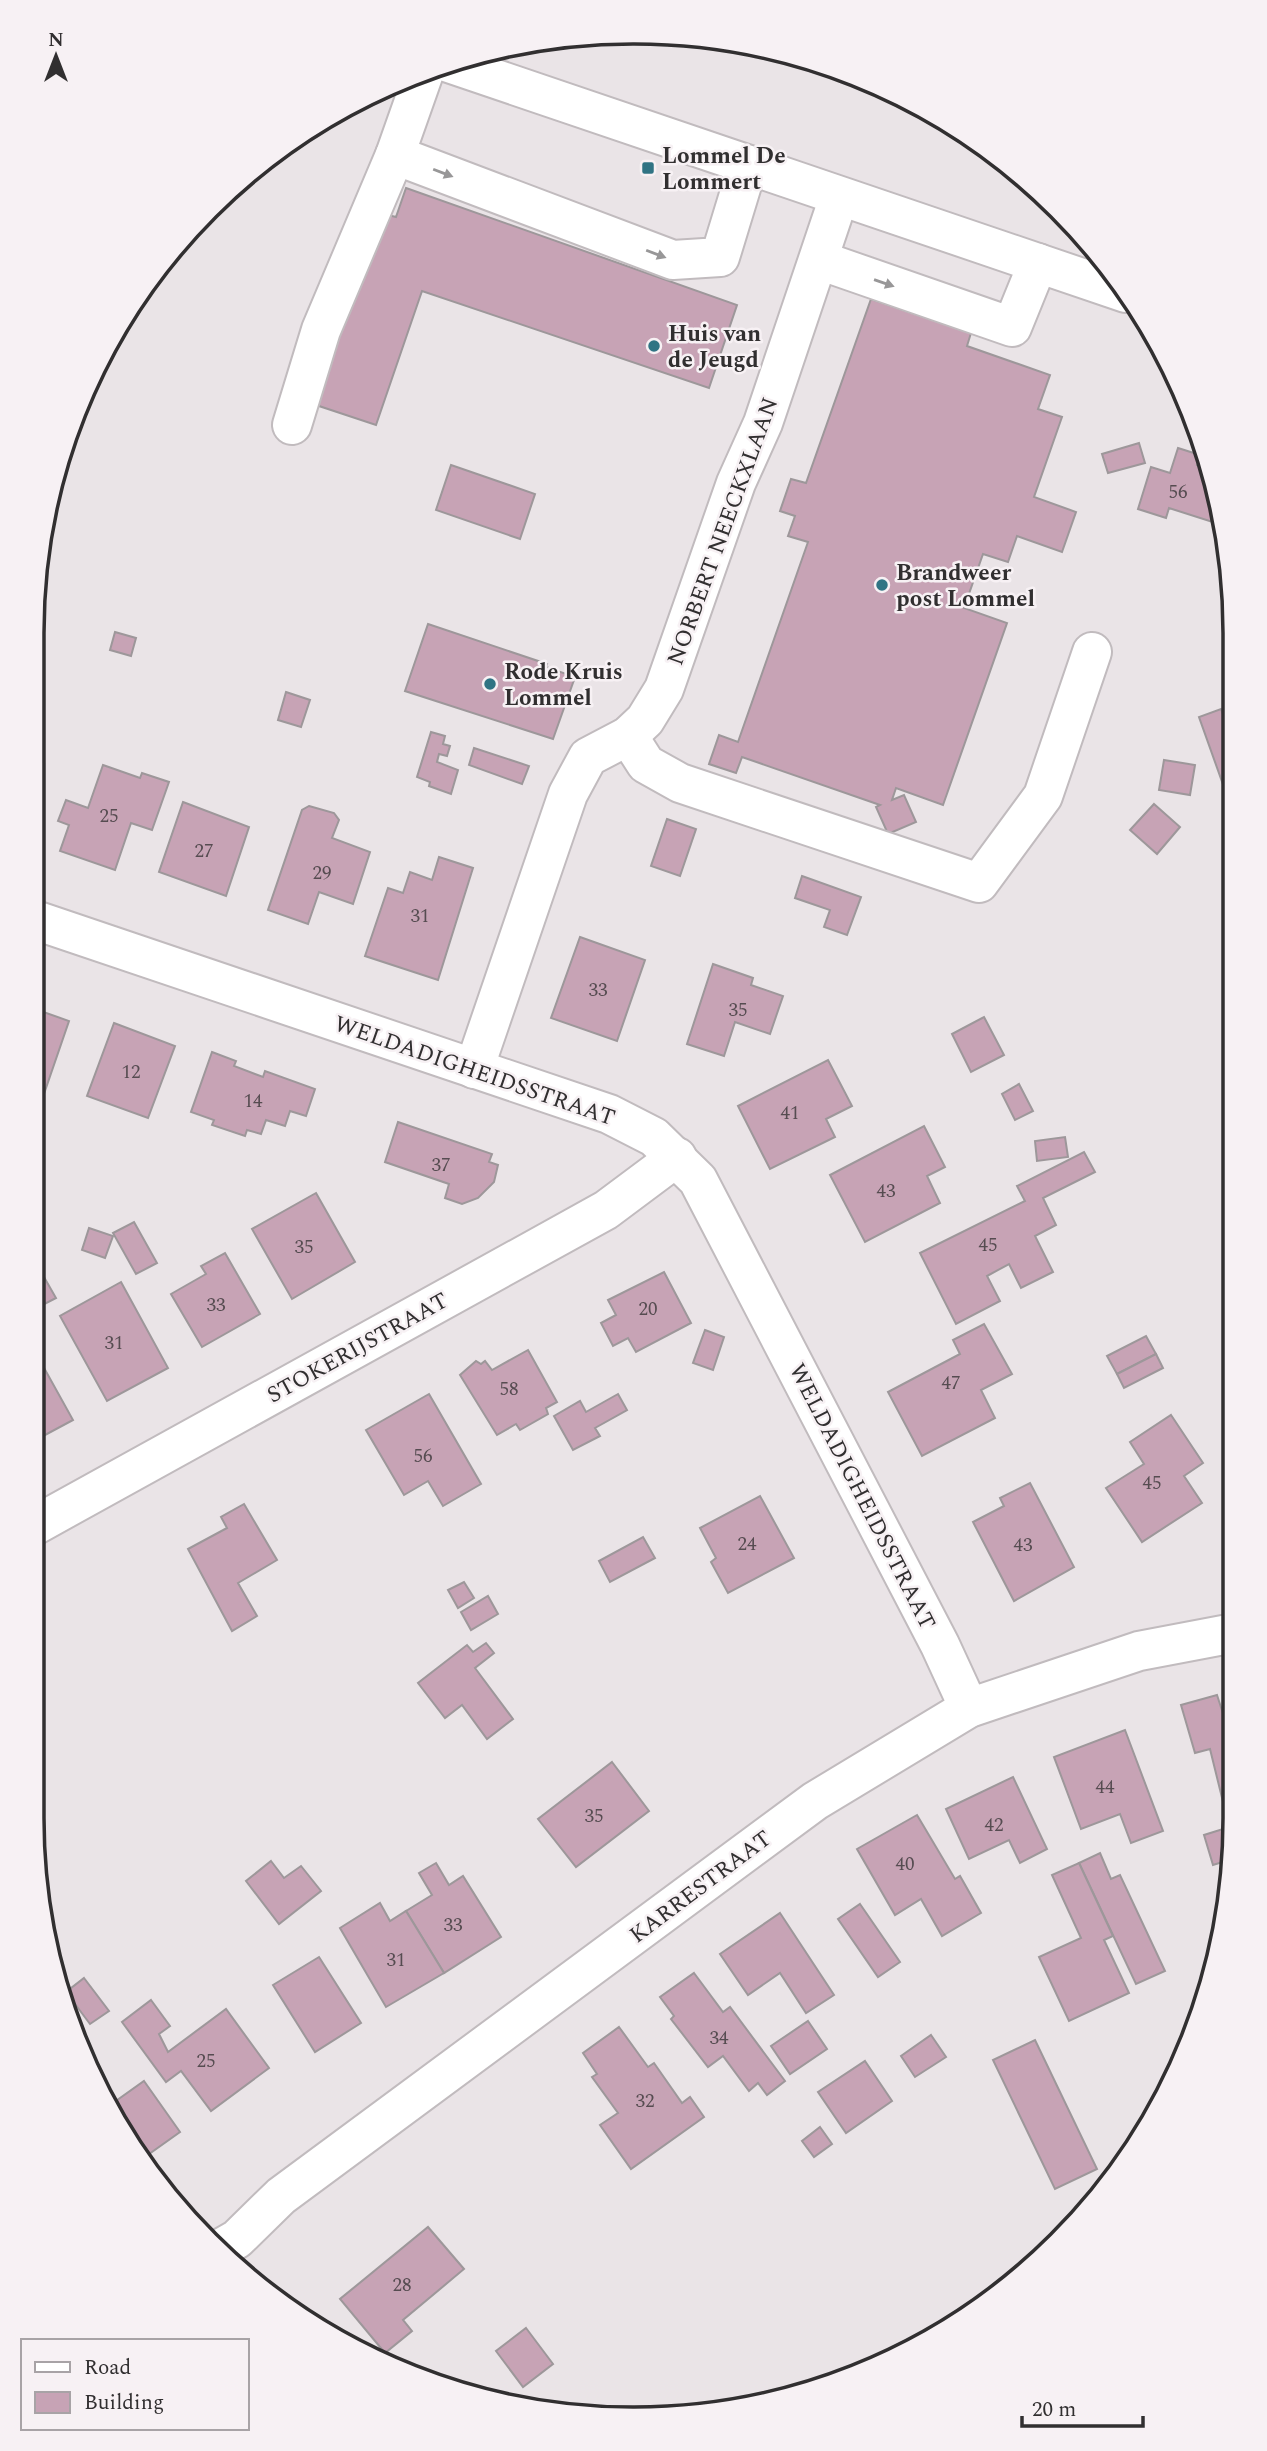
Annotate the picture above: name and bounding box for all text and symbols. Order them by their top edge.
north arrow [21,21,91,91]
text: N [48,26,64,55]
place label: Lommel De Lommert [662,139,786,200]
marker: Lommel De Lommert [640,160,656,176]
one-way arrow [433,168,454,179]
one-way arrow [646,248,667,259]
one-way arrow [873,278,894,289]
place label: Huis van de Jeugd [668,317,761,378]
marker: Huis van de Jeugd [646,338,662,354]
street label: NORBERT NEECKXLAAN [659,392,788,671]
house number: 56 [1168,478,1188,507]
place label: Brandweer post Lommel [896,556,1035,617]
marker: Brandweer post Lommel [874,577,890,593]
place label: Rode Kruis Lommel [504,655,623,716]
marker: Rode Kruis Lommel [482,676,498,692]
house number: 25 [99,802,119,831]
house number: 27 [194,837,214,866]
house number: 29 [312,859,332,888]
house number: 31 [410,902,430,931]
house number: 33 [588,976,608,1005]
house number: 35 [728,996,748,1025]
street label: WELDADIGHEIDSSTRAAT [329,1007,620,1136]
house number: 12 [121,1058,141,1087]
house number: 14 [243,1087,263,1116]
house number: 41 [780,1099,800,1128]
house number: 37 [431,1151,451,1180]
house number: 43 [876,1177,896,1206]
house number: 45 [978,1231,998,1260]
house number: 35 [294,1233,314,1262]
street label: STOKERIJSTRAAT [261,1284,455,1413]
house number: 33 [206,1291,226,1320]
house number: 20 [638,1295,658,1324]
house number: 31 [104,1329,124,1358]
street label: WELDADIGHEIDSSTRAAT [779,1357,944,1636]
house number: 47 [941,1369,961,1398]
house number: 58 [499,1375,519,1404]
house number: 56 [413,1442,433,1471]
house number: 45 [1142,1469,1162,1498]
house number: 24 [737,1530,757,1559]
house number: 43 [1013,1531,1033,1560]
house number: 44 [1095,1773,1115,1802]
house number: 35 [584,1802,604,1831]
house number: 42 [984,1811,1004,1840]
street label: KARRESTRAAT [622,1822,779,1952]
house number: 40 [895,1850,915,1879]
house number: 33 [443,1911,463,1940]
house number: 31 [386,1946,406,1975]
house number: 34 [709,2024,729,2053]
house number: 25 [196,2047,216,2076]
house number: 32 [635,2087,655,2116]
house number: 28 [392,2271,412,2300]
legend [21,2339,248,2430]
text: Road [84,2352,131,2384]
scale bar [1022,2384,1143,2428]
text: Building [84,2387,164,2419]
text: 20 m [1032,2394,1076,2426]

